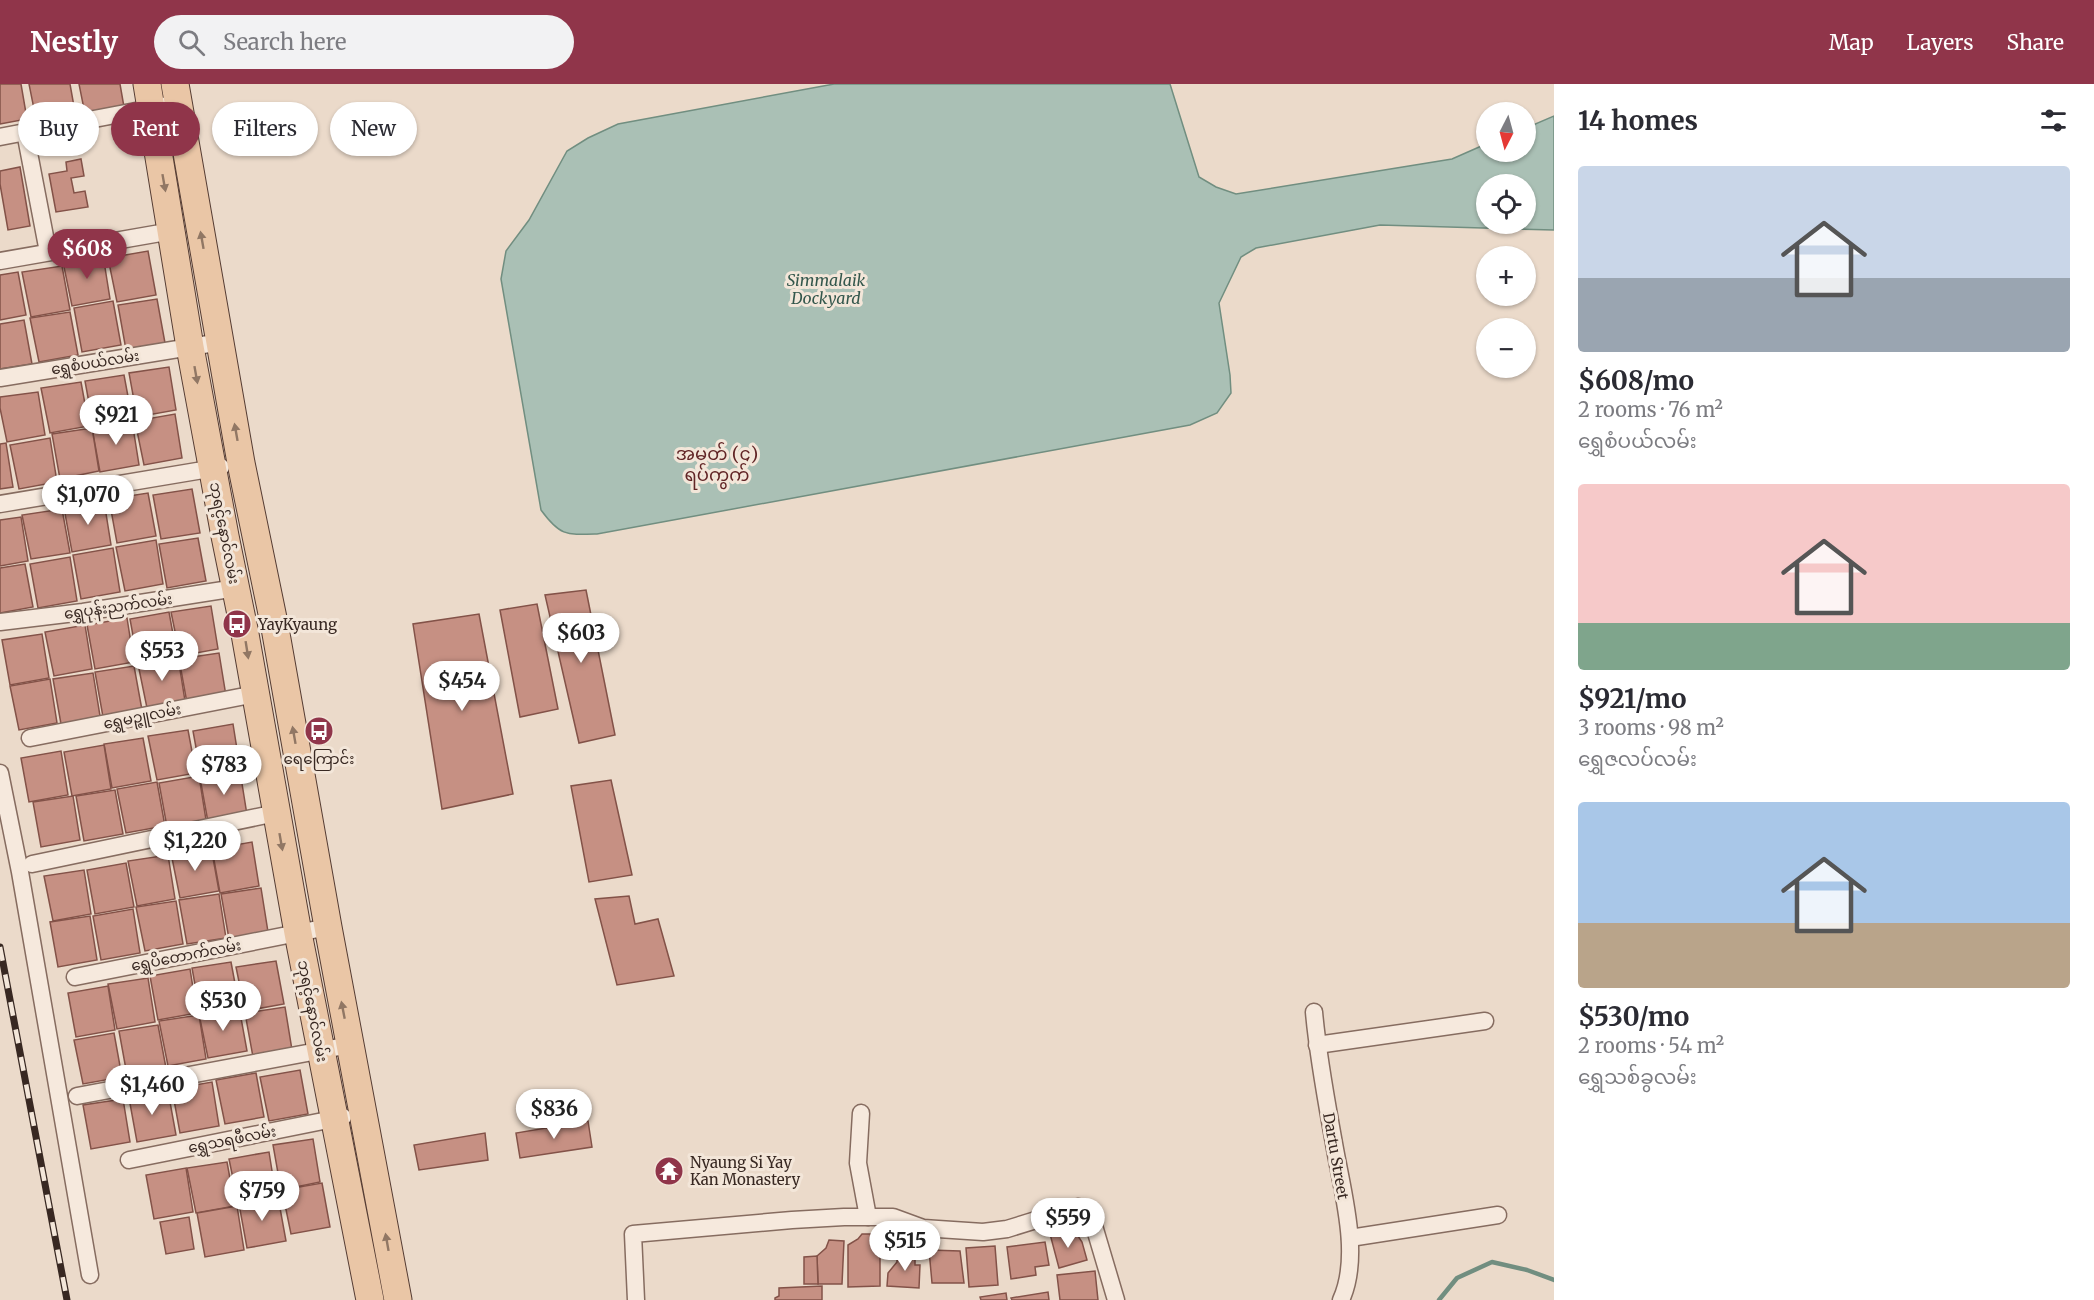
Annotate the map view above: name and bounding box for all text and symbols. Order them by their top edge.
search box [154,15,574,69]
text: Nestly [30,24,118,60]
icon: search [175,26,208,59]
text: Search here [223,28,346,56]
text: Map [1829,29,1874,56]
text: Layers [1907,29,1974,56]
text: Share [2007,29,2064,56]
chip: Buy [18,102,99,156]
chip: Rent [111,102,200,156]
chip: Filters [212,102,318,156]
chip: New [330,102,417,156]
north arrow [1476,102,1536,162]
map controls [1476,102,1536,378]
text: 14 homes [1578,104,1698,137]
icon: filters [2037,104,2070,137]
one-way arrow [160,174,169,193]
button: locate [1476,174,1536,234]
icon: home [1770,205,1878,313]
pin: $608 [51,229,123,280]
one-way arrow [198,230,207,249]
text: $608 [62,236,112,261]
button: + [1476,246,1536,306]
water label: Simmalaik Dockyard [787,270,866,308]
button: − [1476,318,1536,378]
street label: ရွှေစံပယ်လမ်း [50,346,141,381]
text: $608/mo [1578,364,1694,397]
one-way arrow [191,366,200,385]
pin: $921 [80,395,152,446]
text: 2 rooms · 76 m² [1578,397,1723,422]
text: $921 [94,402,138,427]
one-way arrow [231,422,240,441]
text: ရွှေစံပယ်လမ်း [1578,428,1697,453]
district label: အမှတ် (၄) ရပ်ကွက် [676,441,758,490]
pin: $1,070 [39,475,137,526]
street label: ဘုရင့်နောင်လမ်း [203,480,244,586]
text: $1,070 [56,482,120,507]
icon: home [1770,523,1878,631]
street label: ရွှေပုန်းညက်လမ်း [63,589,174,626]
bus stop icon: YayKyaung [221,608,253,640]
pin: $603 [545,613,617,664]
place label: YayKyaung [257,615,337,634]
text: $603 [556,620,606,645]
pin: $553 [126,631,198,682]
text: $553 [139,638,185,663]
one-way arrow [243,640,252,659]
pin: $454 [426,661,498,712]
text: $454 [438,668,486,693]
text: $921/mo [1578,682,1686,715]
street label: ရွှေမဉ္ဇူလမ်း [102,699,183,736]
bus stop icon: ရေကြောင်း [303,715,335,747]
text: 3 rooms · 98 m² [1578,715,1724,740]
one-way arrow [289,725,298,744]
pin: $783 [188,745,260,796]
text: ရွှေဇလပ်လမ်း [1578,746,1697,771]
place label: ရေကြောင်း [284,749,354,771]
text: $783 [201,752,247,777]
pin: $1,220 [146,821,244,872]
text: $1,220 [163,828,227,853]
one-way arrow [277,832,286,851]
icon: home [1770,841,1878,949]
street label: ရွှေပိတောက်လမ်း [129,935,243,978]
street label: ဘုရင့်နောင်လမ်း [291,958,332,1064]
pin: $530 [187,981,259,1032]
text: $530 [199,988,247,1013]
one-way arrow [338,1000,347,1019]
text: $530/mo [1578,1000,1689,1033]
text: 2 rooms · 54 m² [1578,1033,1724,1058]
text: ရွှေသစ်ခွလမ်း [1578,1064,1697,1089]
pin: $1,460 [103,1065,201,1116]
text: $1,460 [119,1072,185,1097]
pin: $836 [518,1089,590,1140]
text: $836 [530,1096,578,1121]
street label: Dartu Street [1319,1111,1353,1201]
street label: ရွှေသရဖီလမ်း [186,1121,278,1160]
place label: Nyaung Si Yay Kan Monastery [690,1153,801,1189]
temple icon: Nyaung Si Yay Kan Monastery [653,1155,685,1187]
pin: $759 [226,1171,298,1222]
text: $759 [238,1178,286,1203]
pin: $559 [1032,1198,1104,1249]
text: $559 [1045,1205,1091,1230]
pin: $515 [869,1221,941,1272]
text: $515 [883,1228,927,1253]
one-way arrow [382,1233,391,1252]

